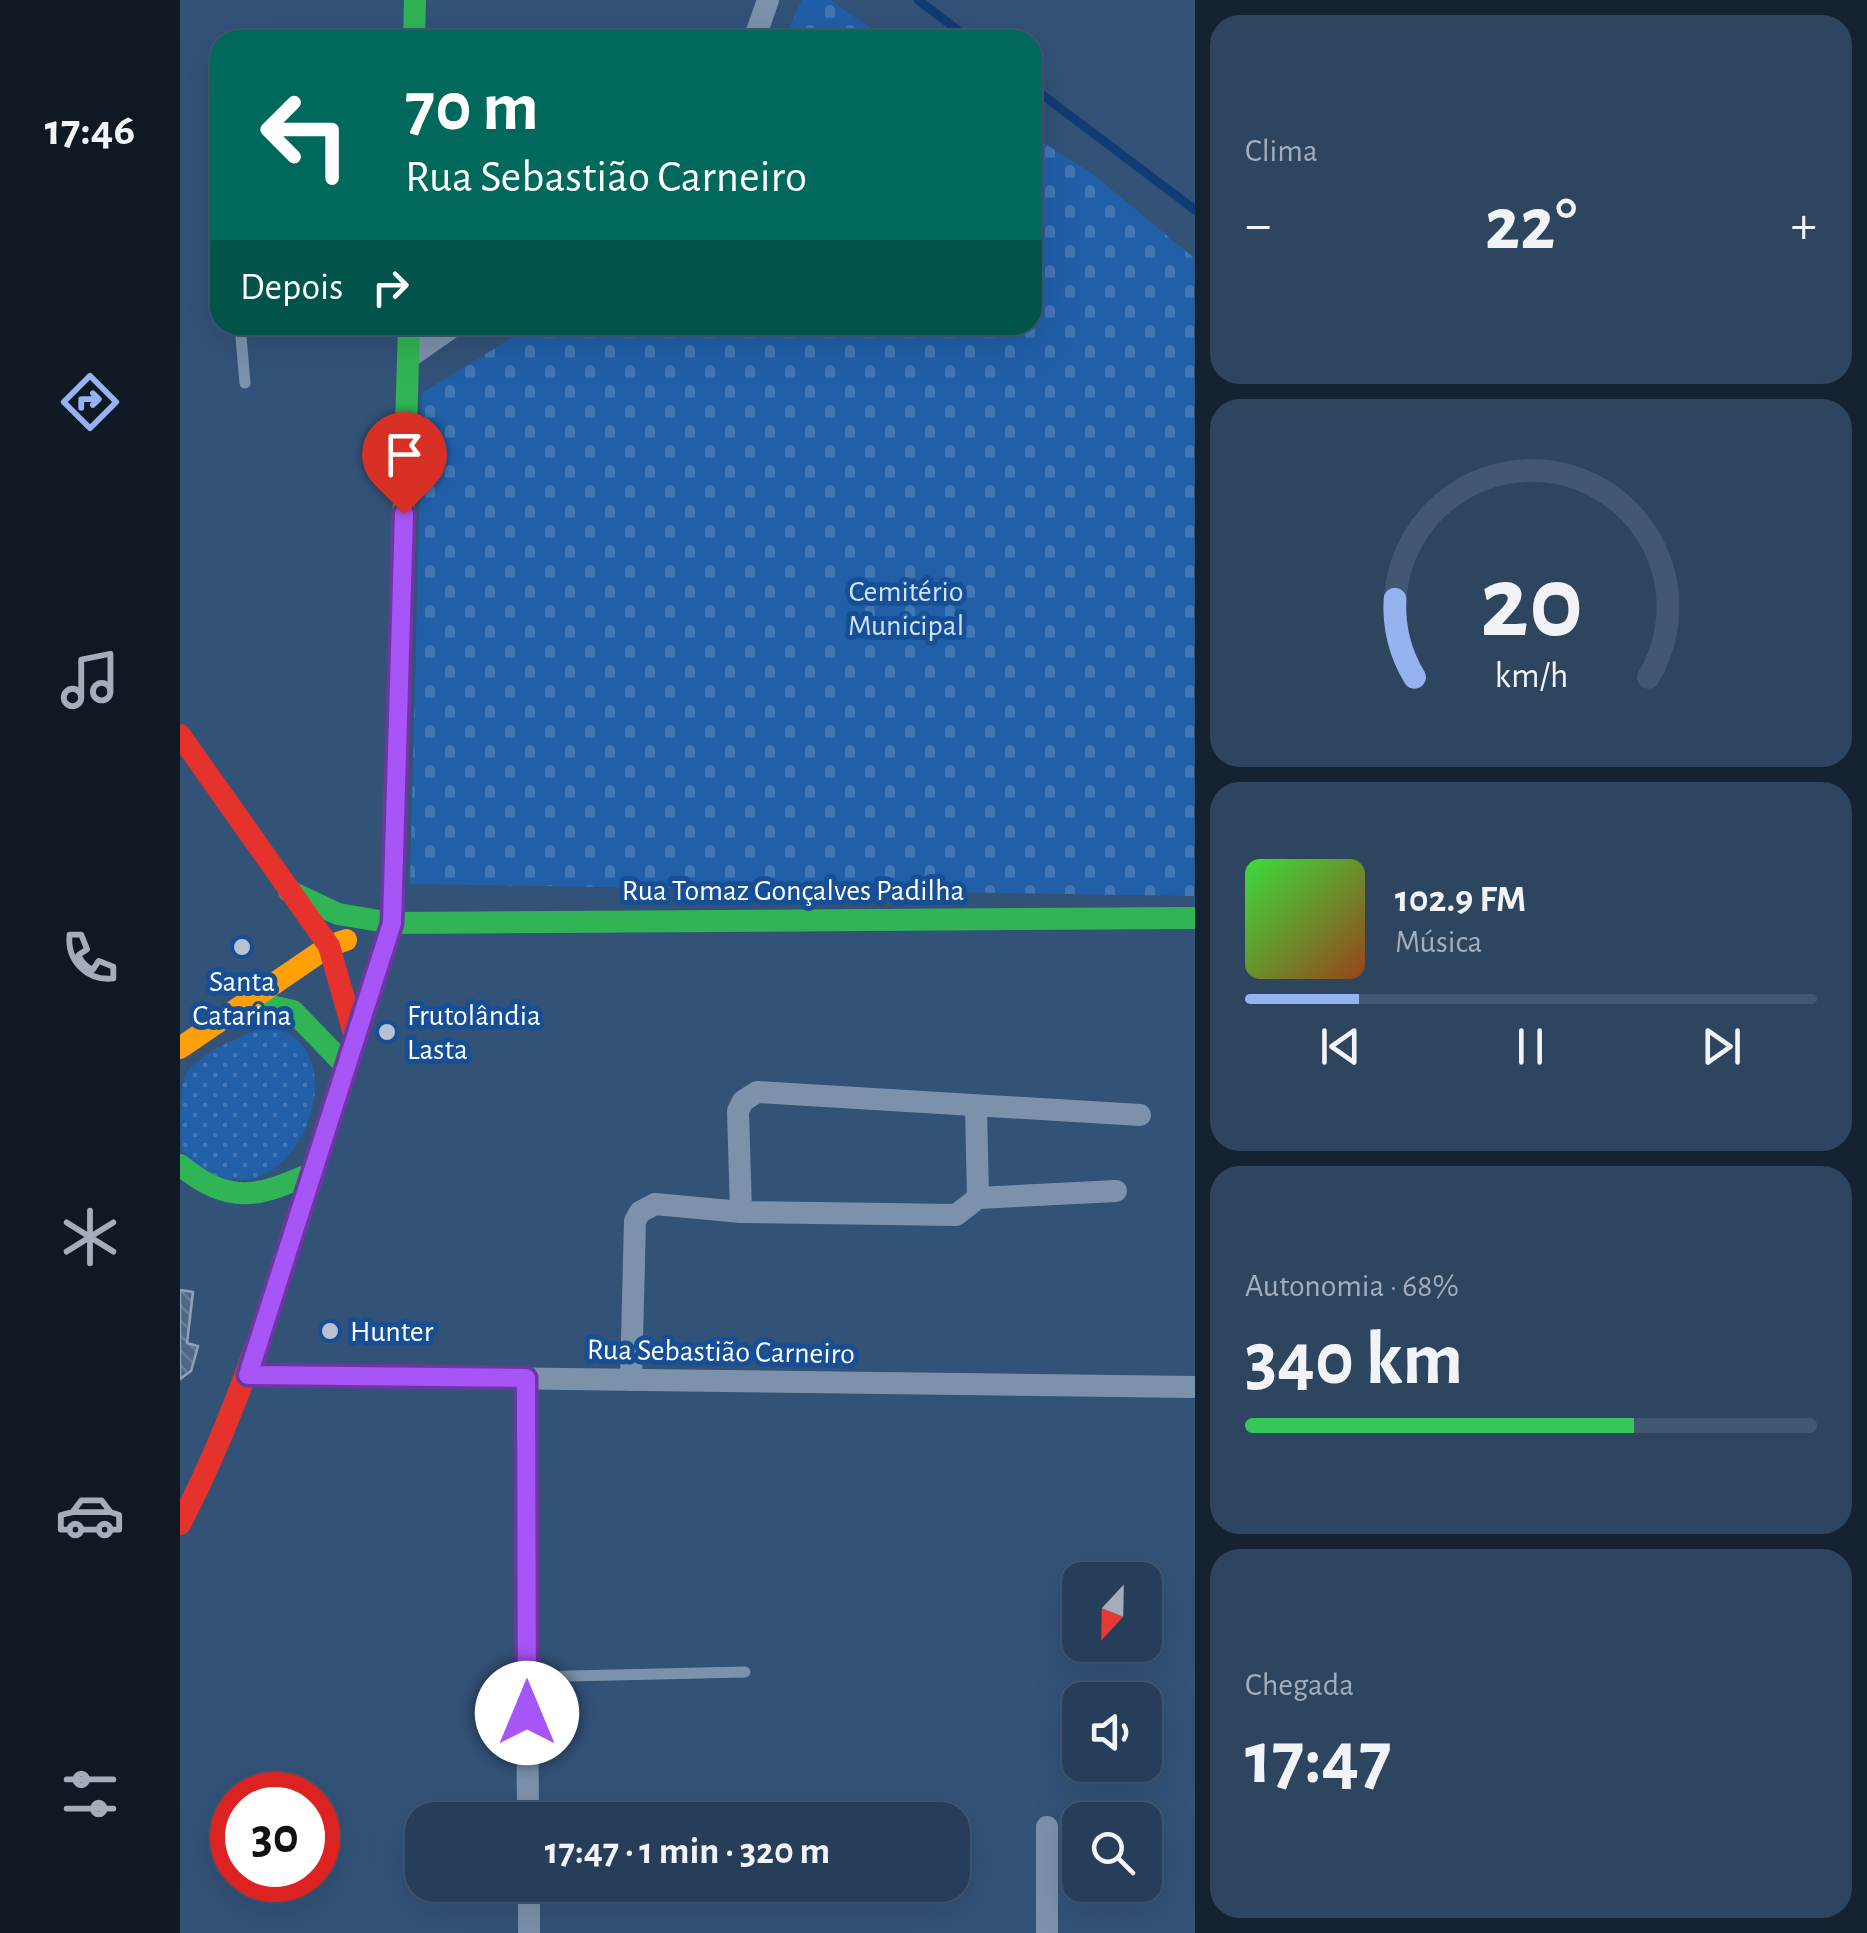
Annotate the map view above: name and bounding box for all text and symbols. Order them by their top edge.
icon: left [240,70,370,200]
text: 70 m [405,73,539,143]
text: 17:46 [45,108,135,153]
text: Clima [1245,135,1318,167]
text: Rua Sebastião Carneiro [405,155,807,200]
text: 22° [1485,188,1577,263]
text: − [1245,198,1271,253]
text: + [1791,198,1817,253]
icon: right [363,260,418,315]
text: Depois [240,269,343,307]
icon: directions [55,367,125,437]
pin [362,412,447,515]
icon: arrive [377,427,432,482]
text: 20 [1479,552,1583,656]
park label: Cemitério Municipal [848,577,964,641]
icon: music [55,645,125,715]
text: km/h [1494,658,1568,694]
street label: Rua Tomaz Gonçalves Padilha [622,876,964,906]
text: 102.9 FM [1395,881,1526,919]
icon: phone [55,923,125,993]
text: Música [1395,926,1482,958]
marker: Santa Catarina [231,936,253,958]
place label: Santa Catarina [193,967,291,1031]
place label: Frutolândia Lasta [407,1001,541,1065]
icon: previous [1313,1019,1368,1074]
icon: pause [1503,1019,1558,1074]
icon: next [1694,1019,1749,1074]
marker: Frutolândia Lasta [376,1021,398,1043]
icon: climate [55,1202,125,1272]
text: Autonomia · 68% [1245,1270,1459,1302]
place label: Hunter [350,1317,434,1347]
marker: Hunter [319,1320,341,1342]
text: 340 km [1245,1323,1463,1398]
street label: Rua Sebastião Carneiro [587,1335,855,1369]
icon: car [55,1480,125,1550]
north arrow [1062,1562,1162,1662]
map controls [1062,1562,1162,1902]
position arrow [475,1661,579,1765]
text: Chegada [1245,1669,1354,1701]
button: sound [1062,1682,1162,1782]
text: 17:47 [1245,1722,1392,1797]
icon: filters [55,1759,125,1829]
speed limit sign: 30 [210,1772,340,1902]
button: search [1062,1802,1162,1902]
text: 17:47 · 1 min · 320 m [545,1833,830,1871]

